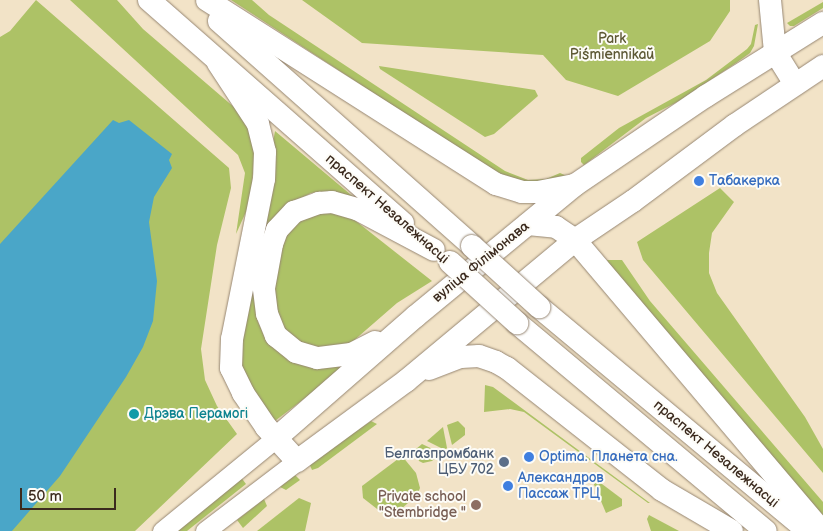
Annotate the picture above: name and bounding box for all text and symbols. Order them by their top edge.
park label: Park Piśmiennikaŭ [570,31,654,64]
street label: праспект Незалежнасці [322,151,452,267]
place label: Табакерка [709,173,780,189]
marker: Табакерка [693,175,705,187]
street label: вуліца Філімонава [429,218,533,306]
street label: праспект Незалежнасці [650,397,782,511]
place label: Дрэва Перамогі [144,406,248,422]
marker: Дрэва Перамогі [128,408,140,420]
place label: Белгазпромбанк ЦБУ 702 [385,446,494,478]
place label: Optima. Планета сна. [539,449,678,465]
marker: Optima. Планета сна. [523,451,535,463]
marker: Белгазпромбанк ЦБУ 702 [498,456,510,468]
place label: Александров Пассаж ТРЦ [518,470,604,502]
scale bar [22,478,119,510]
marker: Александров Пассаж ТРЦ [502,480,514,492]
text: 50 m [28,487,62,506]
place label: Private school "Stembridge " [378,489,466,522]
marker: Private school "Stembridge " [470,499,482,511]

